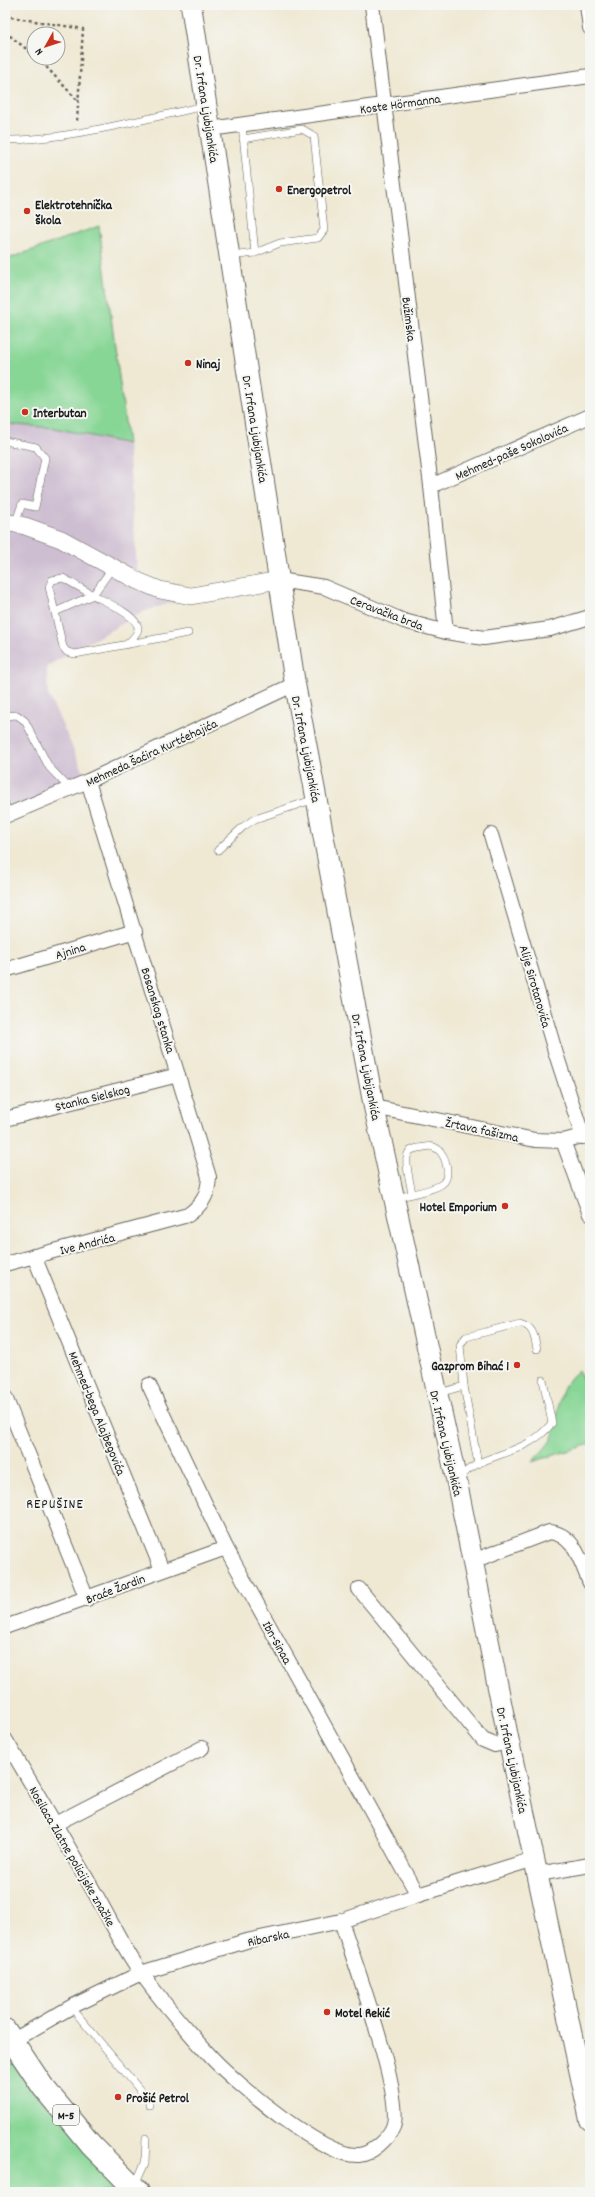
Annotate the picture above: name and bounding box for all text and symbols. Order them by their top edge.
north arrow [26,26,66,66]
text: N [32,43,48,58]
street label: Dr. Irfana Ljubijankića [187,54,223,165]
street label: Koste Hörmanna [359,90,443,121]
place label: Energopetrol [287,182,352,201]
marker: Energopetrol [274,184,284,194]
place label: Elektrotehnička škola [35,197,113,231]
marker: Elektrotehnička škola [22,206,32,216]
street label: Bužimska [395,296,420,343]
place label: Ninaj [196,356,220,375]
marker: Ninaj [183,358,193,368]
street label: Dr. Irfana Ljubijankića [236,374,272,485]
place label: Interbutan [33,405,87,424]
marker: Interbutan [20,407,30,417]
street label: Mehmed-paše Sokolovića [453,420,572,487]
street label: Ceravačka brda [347,592,426,637]
street label: Dr. Irfana Ljubijankića [285,695,324,805]
street label: Mehmeda Šaćira Kurtćehajića [83,715,222,793]
street label: Ajnina [53,939,89,966]
street label: Alije Sirotanovića [513,943,555,1031]
street label: Bosanskog stanka [135,966,179,1057]
street label: Dr. Irfana Ljubijankića [345,1013,384,1123]
street label: Stanka Sielskog [53,1081,132,1118]
street label: Žrtava fašizma [443,1114,521,1149]
place label: Hotel Emporium [420,1199,497,1218]
marker: Hotel Emporium [500,1201,510,1211]
street label: Ive Andrića [58,1229,118,1261]
street label: Mehmed-bega Alajbegovića [62,1349,130,1480]
place label: Gazprom Bihać 1 [431,1358,509,1377]
marker: Gazprom Bihać 1 [512,1360,522,1370]
street label: Dr. Irfana Ljubijankića [423,1389,466,1499]
district label: REPUŠINE [26,1495,84,1515]
street label: Braće Žardin [83,1570,148,1610]
street label: Ibn-Sinaa [256,1618,296,1669]
street label: Dr. Irfana Ljubijankića [490,1706,531,1816]
street label: Nosilaca Zlatne policijske značke [23,1784,119,1931]
street label: Ribarska [246,1926,292,1953]
place label: Motel Rekić [335,2005,390,2024]
marker: Motel Rekić [322,2007,332,2017]
place label: Prošić Petrol [126,2090,190,2109]
marker: Prošić Petrol [113,2092,123,2102]
road number: M-5 [53,2105,79,2125]

